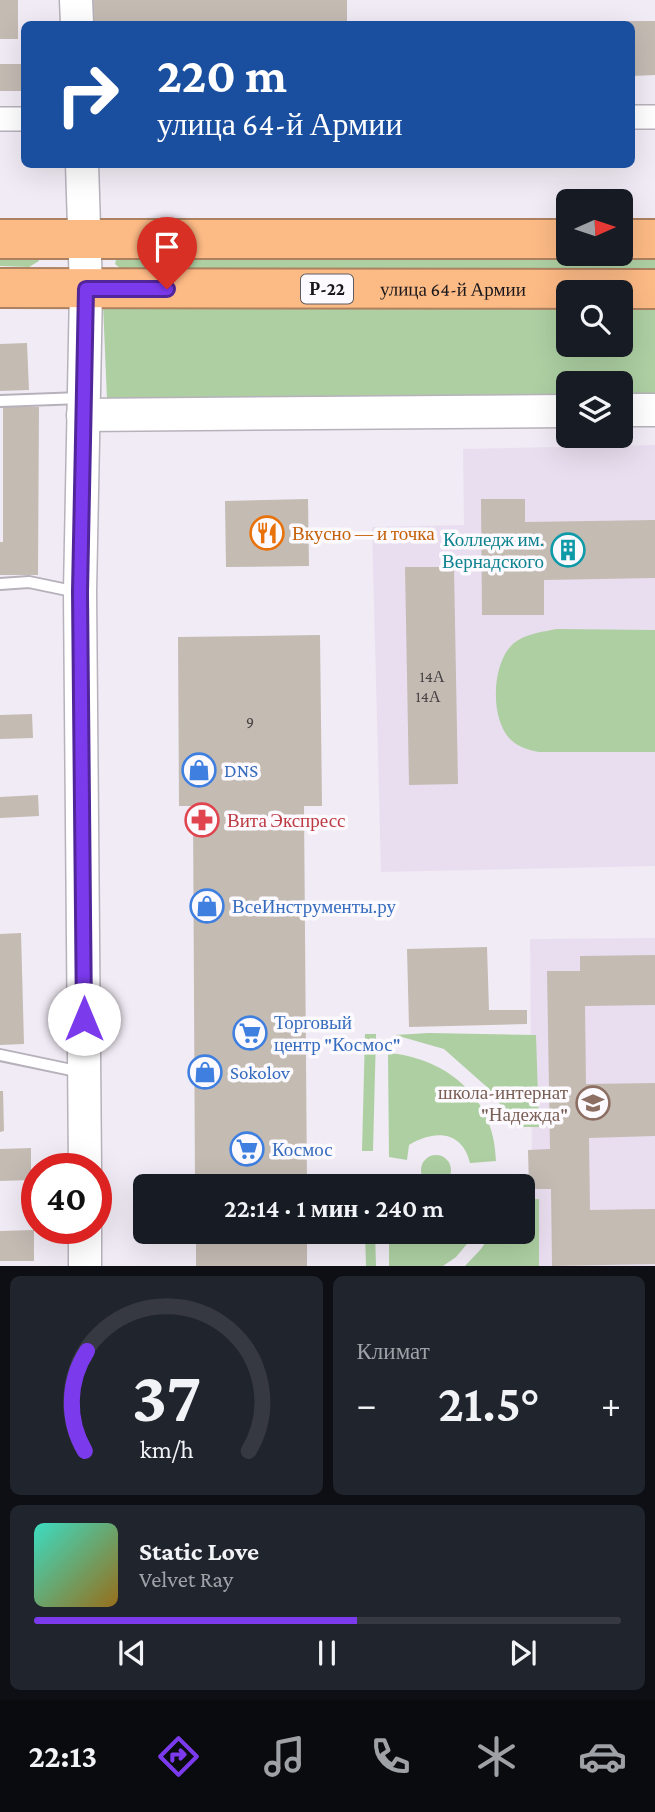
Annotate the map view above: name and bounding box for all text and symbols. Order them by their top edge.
text: 220 m [157,48,287,103]
icon: right [42,49,133,140]
text: улица 64-й Армии [157,106,403,142]
north arrow [556,189,634,266]
map controls [556,189,633,448]
pin [137,217,197,289]
icon: arrive [148,228,186,266]
road number: Р-22 [301,274,353,304]
street label: улица 64-й Армии [380,279,526,300]
button: search [556,280,633,357]
button: layers [556,371,633,448]
restaurant icon: Вкусно — и точка [248,514,286,552]
place label: Вкусно — и точка [292,523,435,544]
place label: Колледж им. Вернадского [442,529,544,572]
building icon: Колледж им. Вернадского [549,531,587,569]
house number: 14А [419,668,445,685]
house number: 14А [415,688,441,705]
house number: 9 [246,713,254,730]
shop icon: DNS [180,751,218,789]
place label: DNS [224,760,258,781]
pharmacy icon: Вита Экспресс [183,801,221,839]
place label: Вита Экспресс [227,810,346,831]
shop icon: ВсеИнструменты.ру [188,887,226,925]
place label: ВсеИнструменты.ру [232,896,396,917]
position arrow [47,982,121,1056]
place label: Торговый центр "Космос" [274,1012,400,1055]
supermarket icon: Торговый центр "Космос" [231,1014,269,1052]
shop icon: Sokolov [186,1053,224,1091]
place label: Sokolov [230,1062,290,1083]
place label: школа-интернат "Надежда" [438,1082,569,1125]
school or university icon: школа-интернат "Надежда" [574,1084,612,1122]
supermarket icon: Космос [228,1130,266,1168]
place label: Космос [272,1139,333,1160]
speed limit sign: 40 [21,1153,112,1244]
text: 22:14 · 1 мин · 240 m [224,1194,444,1223]
text: Климат [357,1338,430,1364]
text: 37 [131,1357,201,1438]
text: 21.5° [438,1374,540,1432]
text: − [357,1383,377,1425]
text: + [601,1383,621,1425]
text: km/h [139,1436,193,1463]
text: Static Love [139,1537,259,1566]
text: Velvet Ray [139,1566,233,1592]
icon: previous [113,1634,151,1672]
icon: pause [308,1634,346,1672]
icon: next [504,1634,542,1672]
icon: directions [154,1732,203,1781]
icon: music [260,1732,309,1781]
icon: phone [366,1732,415,1781]
icon: climate [472,1732,521,1781]
icon: car [578,1732,627,1781]
text: 22:13 [28,1738,97,1774]

